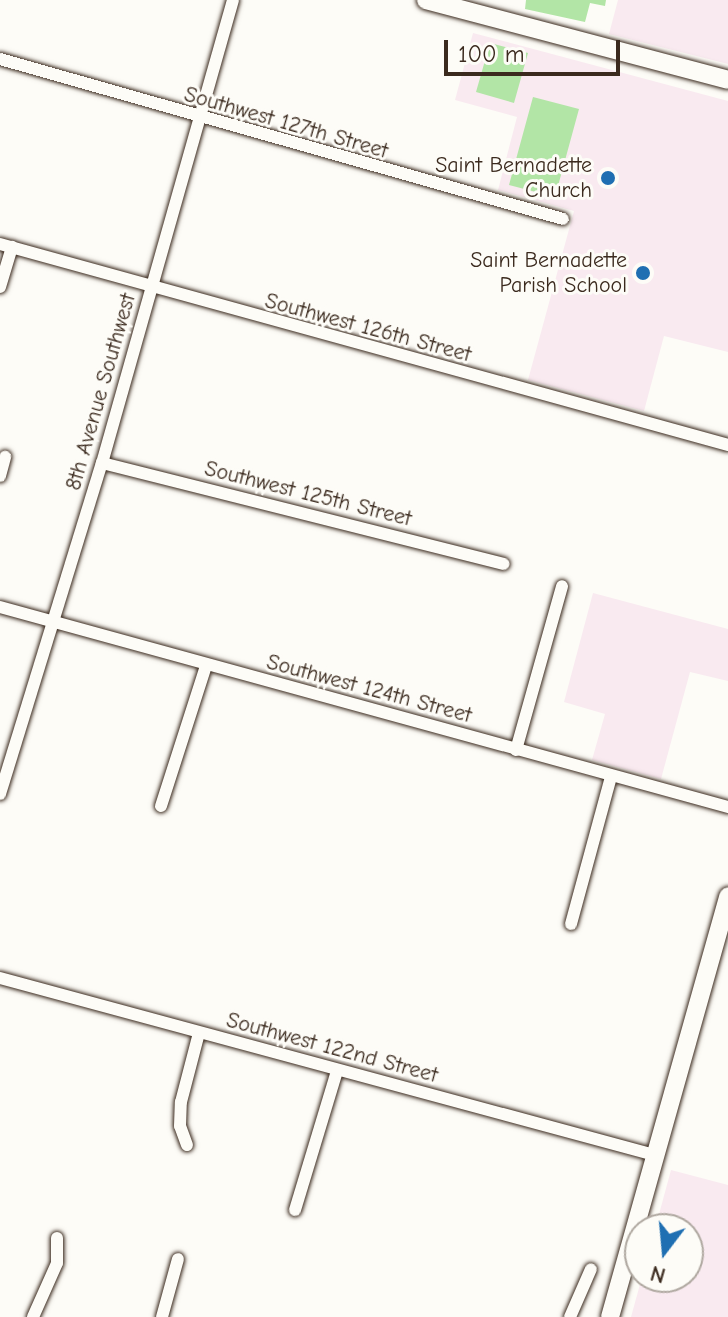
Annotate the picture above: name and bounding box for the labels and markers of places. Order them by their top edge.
place label: Saint Bernadette Church [435,152,592,204]
marker: Saint Bernadette Church [599,169,617,187]
place label: Saint Bernadette Parish School [470,247,627,298]
marker: Saint Bernadette Parish School [634,264,652,282]

